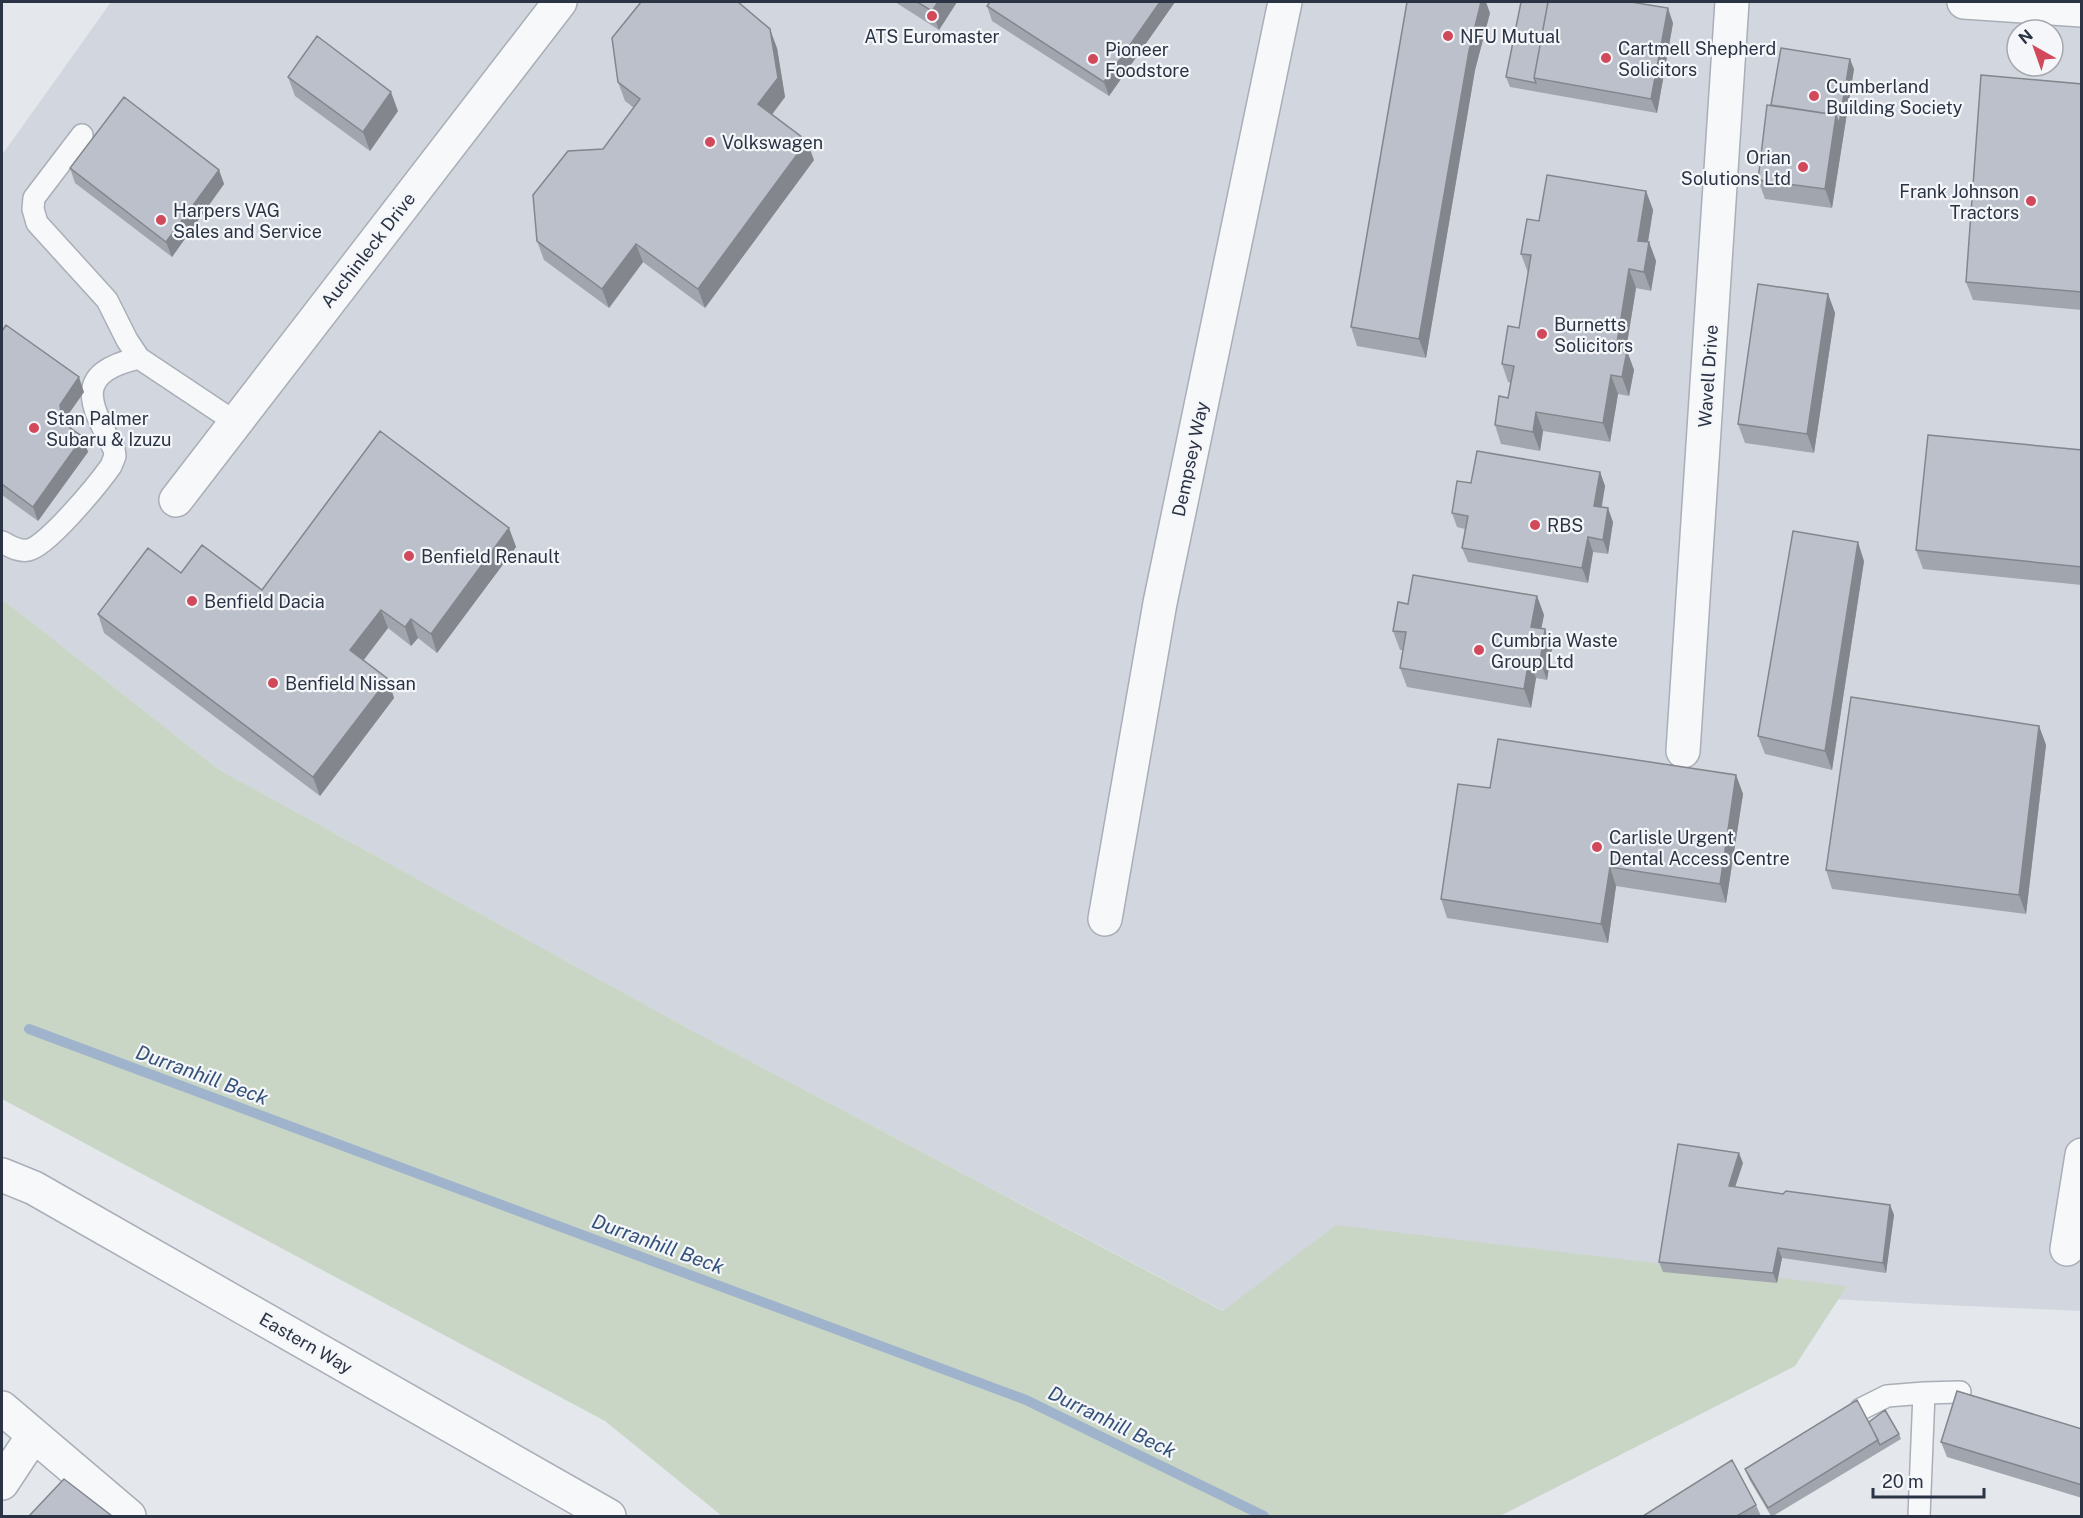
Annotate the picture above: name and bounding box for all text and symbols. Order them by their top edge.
marker: ATS Euromaster [925,9,939,23]
north arrow [2005,18,2065,78]
place label: ATS Euromaster [864,26,1000,47]
place label: NFU Mutual [1460,26,1560,47]
text: N [2015,26,2037,48]
marker: NFU Mutual [1441,29,1455,43]
place label: Cartmell Shepherd Solicitors [1618,38,1776,80]
place label: Pioneer Foodstore [1105,39,1189,81]
marker: Cartmell Shepherd Solicitors [1599,51,1613,65]
marker: Pioneer Foodstore [1086,52,1100,66]
place label: Cumberland Building Society [1826,76,1963,118]
marker: Cumberland Building Society [1807,89,1821,103]
place label: Volkswagen [722,132,823,153]
marker: Volkswagen [703,135,717,149]
place label: Orian Solutions Ltd [1681,147,1791,189]
marker: Orian Solutions Ltd [1796,160,1810,174]
place label: Frank Johnson Tractors [1899,181,2019,223]
street label: Auchinleck Drive [316,188,420,312]
marker: Frank Johnson Tractors [2024,194,2038,208]
place label: Harpers VAG Sales and Service [173,200,322,242]
marker: Harpers VAG Sales and Service [154,213,168,227]
place label: Burnetts Solicitors [1554,314,1633,356]
street label: Wavell Drive [1694,324,1722,428]
marker: Burnetts Solicitors [1535,327,1549,341]
street label: Dempsey Way [1168,399,1213,519]
place label: Stan Palmer Subaru & Izuzu [46,408,171,450]
marker: Stan Palmer Subaru & Izuzu [27,421,41,435]
place label: RBS [1547,515,1583,536]
marker: RBS [1528,518,1542,532]
place label: Benfield Renault [421,546,560,567]
marker: Benfield Renault [402,549,416,563]
place label: Benfield Dacia [204,591,325,612]
marker: Benfield Dacia [185,594,199,608]
place label: Cumbria Waste Group Ltd [1491,630,1618,672]
marker: Cumbria Waste Group Ltd [1472,643,1486,657]
place label: Benfield Nissan [285,673,416,694]
marker: Benfield Nissan [266,676,280,690]
place label: Carlisle Urgent Dental Access Centre [1609,827,1790,869]
marker: Carlisle Urgent Dental Access Centre [1590,840,1604,854]
water label: Durranhill Beck [133,1040,272,1110]
water label: Durranhill Beck [589,1209,728,1279]
street label: Eastern Way [256,1308,357,1378]
water label: Durranhill Beck [1044,1381,1180,1463]
scale bar [1873,1461,1984,1499]
text: 20 m [1882,1471,1924,1492]

